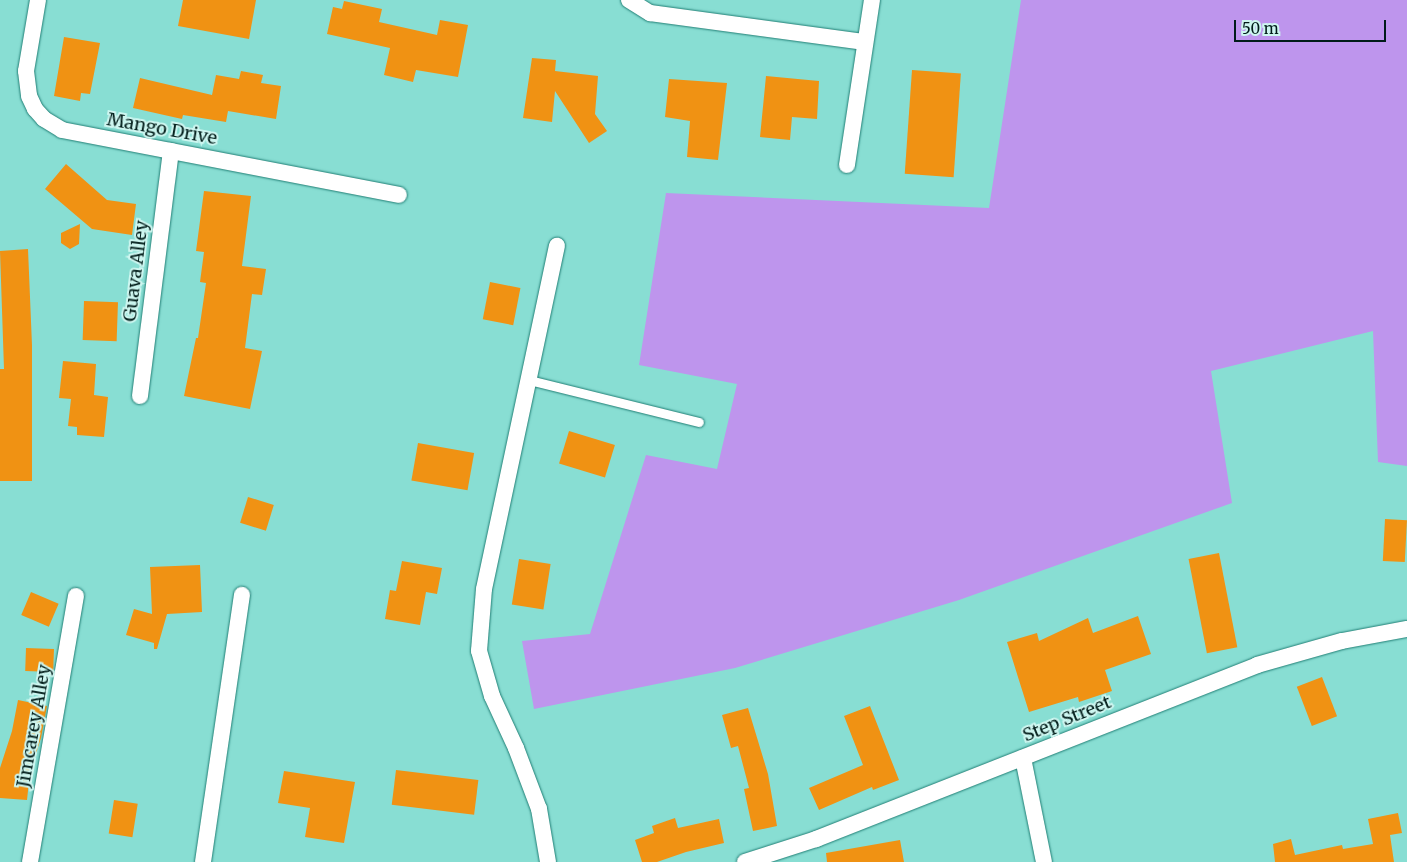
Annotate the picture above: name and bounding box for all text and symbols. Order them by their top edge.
scale bar [1237,10,1390,42]
text: 50 m [1242,19,1279,38]
street label: Mango Drive [105,109,219,149]
street label: Guava Alley [119,219,153,323]
street label: Jimcarey Alley [13,663,55,789]
street label: Step Street [1020,691,1114,747]

